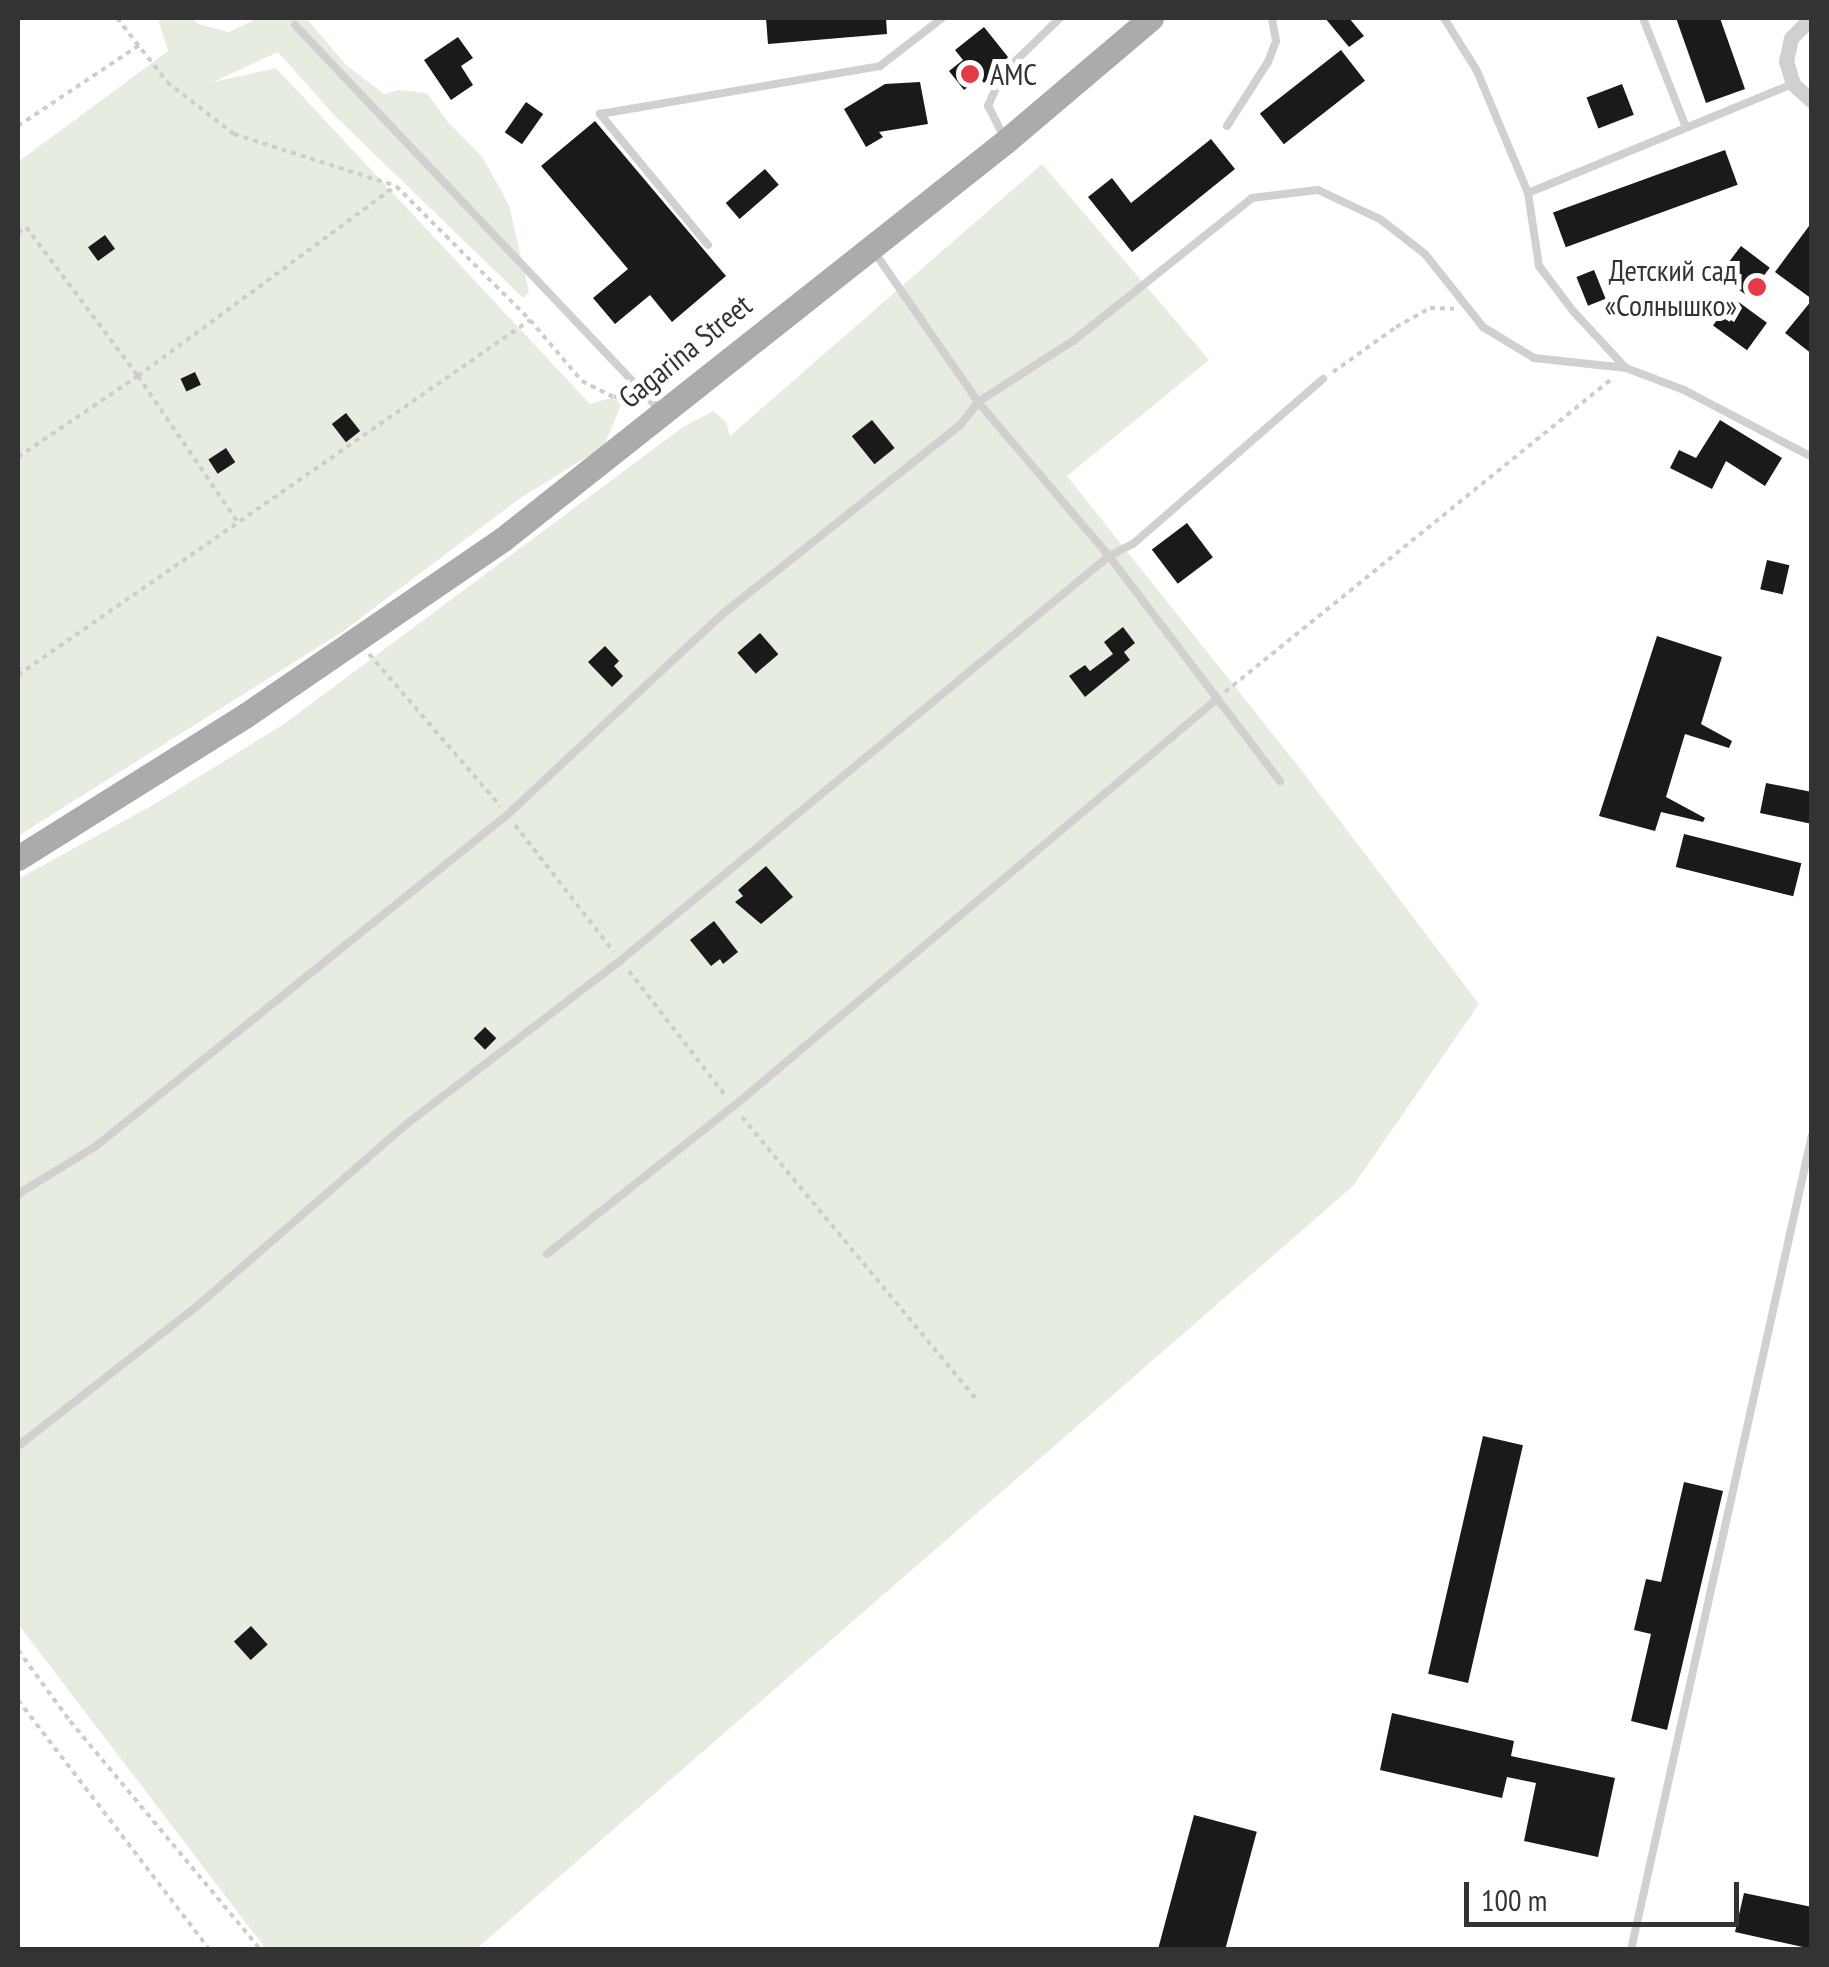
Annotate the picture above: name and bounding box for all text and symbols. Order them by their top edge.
place label: AMC [990,56,1037,92]
marker: AMC [959,63,981,85]
place label: Детский сад «Солнышко» [1604,252,1737,322]
marker: Детский сад «Солнышко» [1746,276,1768,298]
street label: Gagarina Street [611,287,759,415]
scale bar [1469,1862,1744,1924]
text: 100 m [1481,1880,1547,1919]

